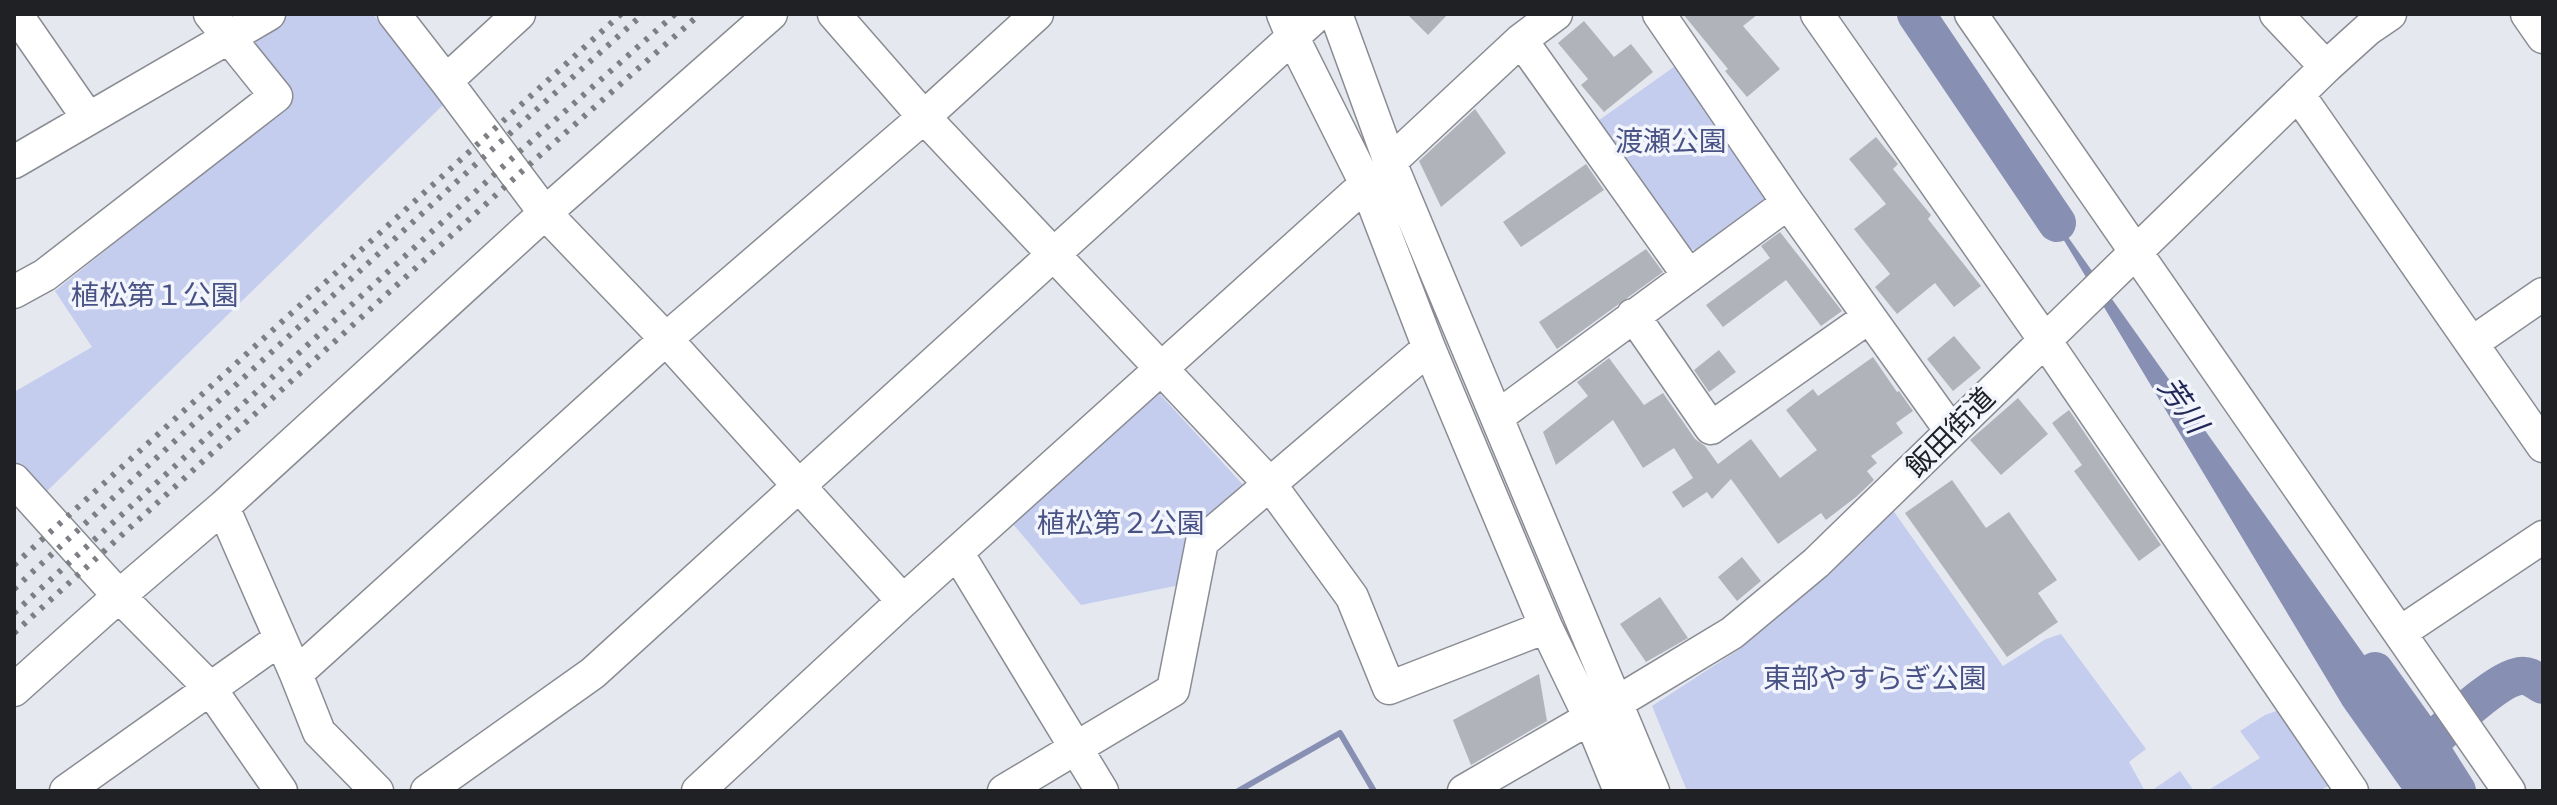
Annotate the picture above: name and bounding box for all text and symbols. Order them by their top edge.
park label: 渡瀬公園 [1615,124,1727,158]
park label: 植松第１公園 [71,278,239,312]
water label: 芳川 [2151,370,2217,443]
street label: 飯田街道 [1898,380,2002,484]
park label: 植松第２公園 [1037,506,1205,540]
park label: 東部やすらぎ公園 [1763,661,1987,695]

